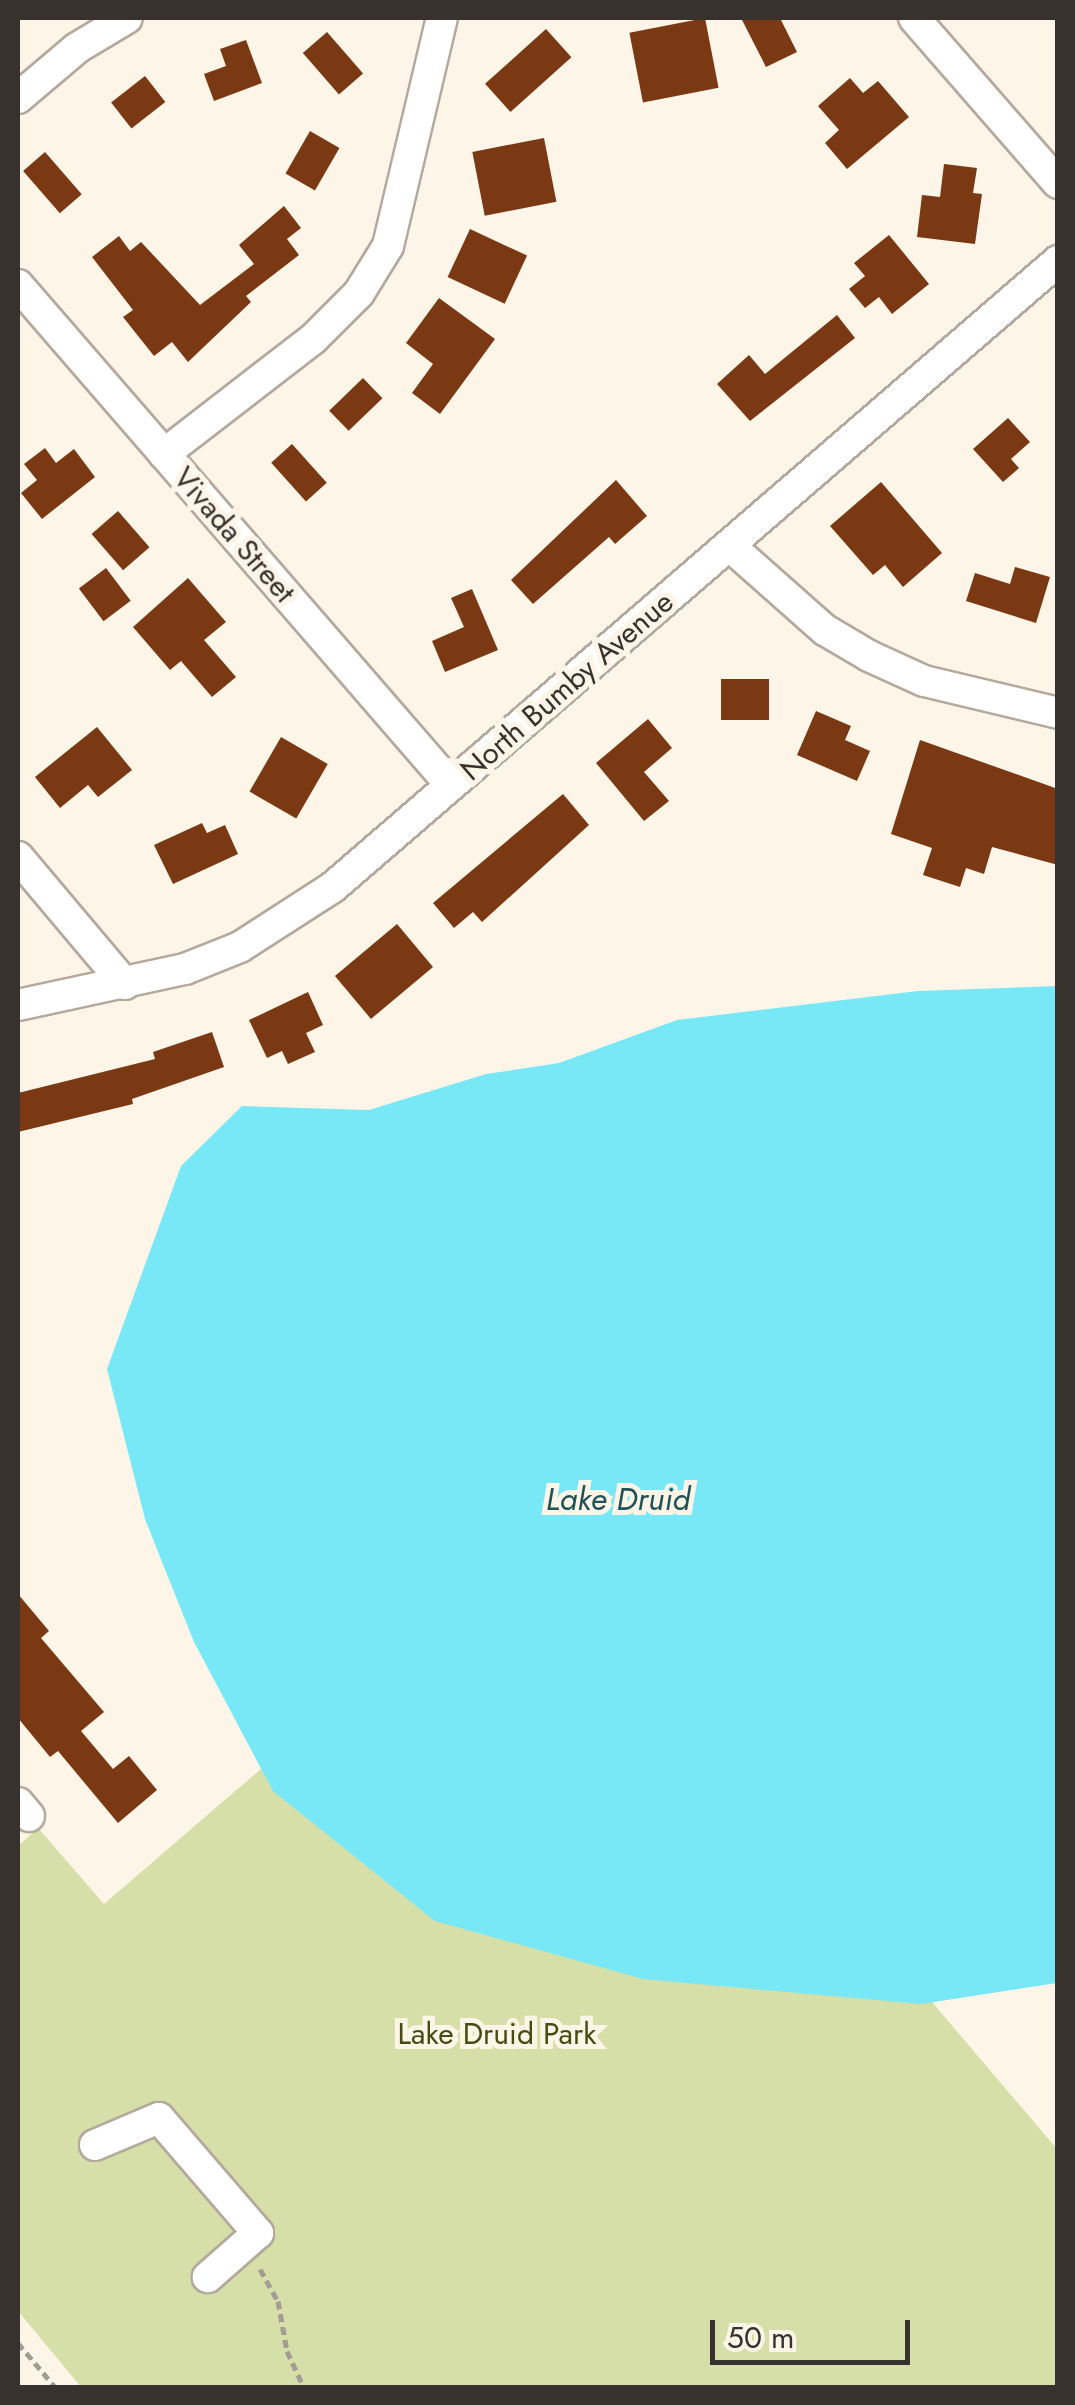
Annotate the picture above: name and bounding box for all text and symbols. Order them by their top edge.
street label: Vivada Street [166,460,302,610]
street label: North Bumby Avenue [453,584,681,788]
water label: Lake Druid [546,1480,690,1518]
park label: Lake Druid Park [398,2016,596,2052]
scale bar [715,2300,915,2362]
text: 50 m [727,2316,794,2359]

